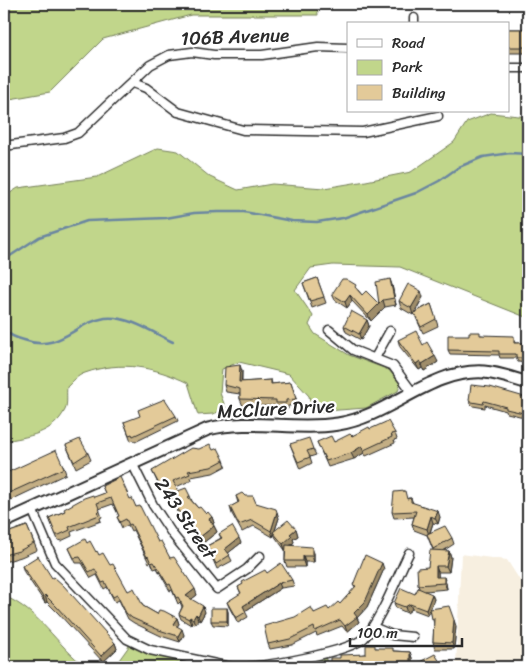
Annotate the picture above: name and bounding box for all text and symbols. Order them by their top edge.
street label: 106B Avenue [180,18,290,55]
legend [347,22,510,112]
text: Road [392,30,425,56]
text: Park [392,54,423,80]
text: Building [392,80,446,106]
street label: McClure Drive [216,389,336,428]
street label: 243 Street [146,470,226,567]
scale bar [350,616,462,648]
text: 100 m [357,620,398,646]

